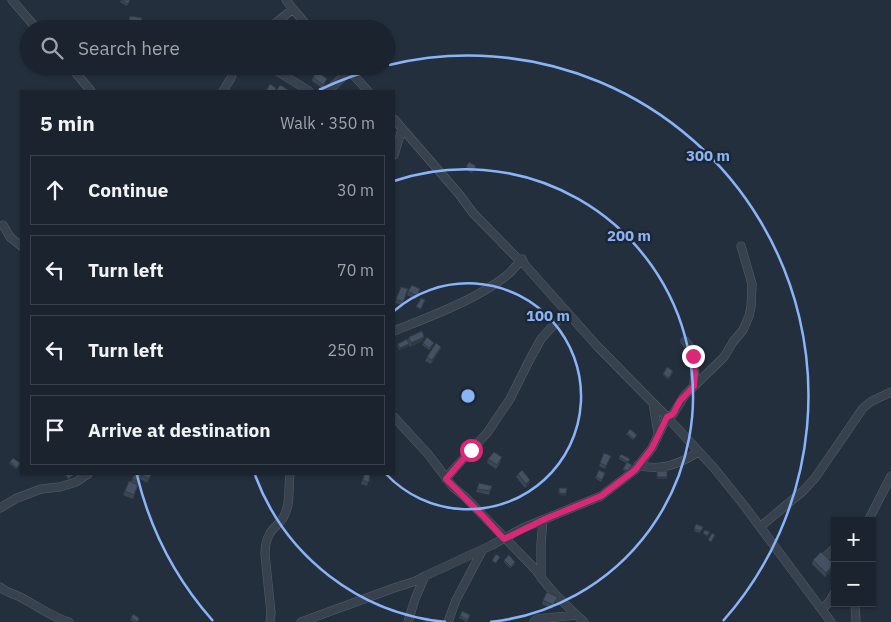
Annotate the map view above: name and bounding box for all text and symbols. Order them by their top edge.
search box [20,20,395,75]
icon: search [38,34,66,62]
text: Search here [78,36,180,60]
text: 5 min [40,109,95,137]
text: Walk · 350 m [280,113,375,133]
text: 300 m [686,146,730,165]
icon: ahead [41,176,69,204]
text: Continue [88,178,168,202]
text: 30 m [337,180,374,200]
text: 200 m [607,226,651,245]
icon: left [41,256,69,284]
text: Turn left [88,258,164,282]
text: 70 m [337,260,374,280]
text: 100 m [526,306,570,325]
icon: left [41,336,69,364]
text: Turn left [88,338,164,362]
text: 250 m [327,340,374,360]
route end [682,345,705,368]
centre of rings [459,387,477,405]
icon: arrive [41,416,69,444]
text: Arrive at destination [88,418,271,442]
route start [460,439,483,462]
map controls [831,517,876,607]
button: + [831,517,876,562]
button: − [831,562,876,607]

